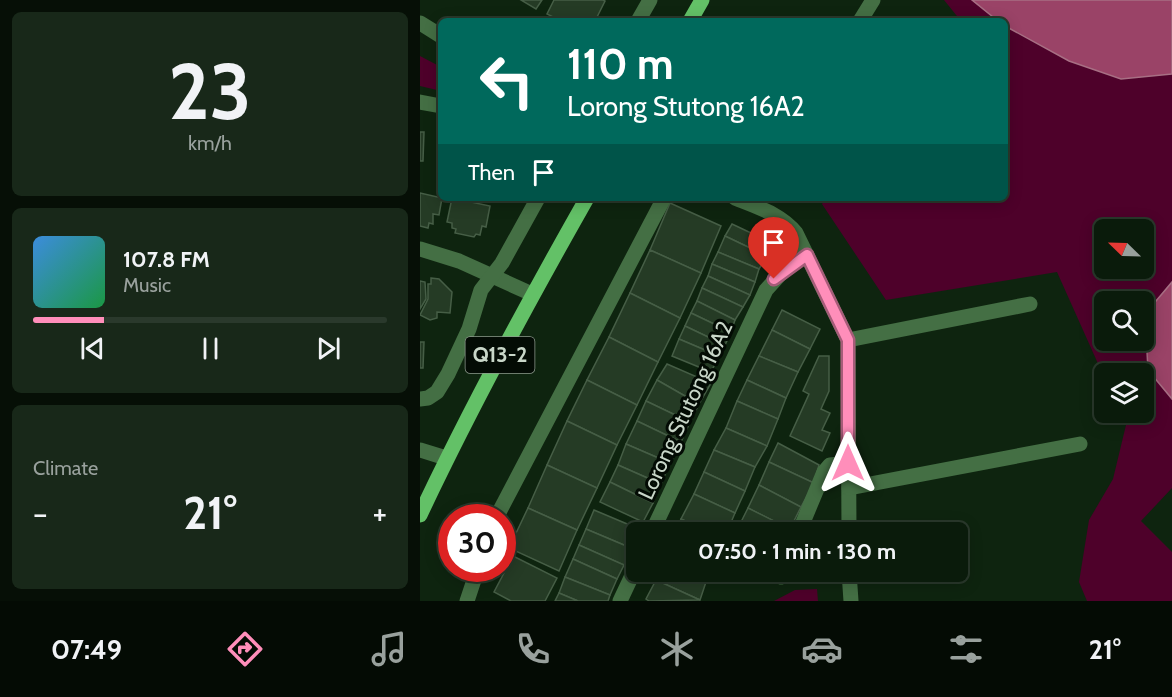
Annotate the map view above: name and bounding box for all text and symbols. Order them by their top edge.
text: 110 m [567,38,674,90]
icon: left [468,42,546,120]
text: 23 [168,44,252,139]
text: Lorong Stutong 16A2 [567,90,805,123]
text: km/h [188,131,232,155]
icon: arrive [527,156,560,189]
text: Then [468,159,515,186]
pin [748,217,799,279]
north arrow [1094,219,1154,279]
map controls [1094,219,1154,423]
icon: arrive [757,226,790,259]
text: 107.8 FM [123,246,210,273]
text: Music [123,273,171,297]
button: search [1094,291,1154,351]
street label: Lorong Stutong 16A2 [632,317,739,504]
icon: previous [76,332,109,365]
icon: pause [194,332,227,365]
icon: next [312,332,345,365]
road number: Q13-2 [466,337,535,373]
button: layers [1094,363,1154,423]
position arrow [816,431,880,495]
text: Climate [33,456,98,480]
text: 21° [183,486,237,540]
text: − [33,493,48,533]
text: + [372,493,387,533]
speed limit sign: 30 [438,504,516,582]
text: 07:50 · 1 min · 130 m [698,538,896,565]
icon: directions [224,628,266,670]
icon: music [368,628,410,670]
icon: phone [512,628,554,670]
icon: climate [656,628,698,670]
icon: car [801,628,843,670]
icon: filters [945,628,987,670]
text: 07:49 [51,633,122,666]
text: 21° [1089,633,1121,666]

